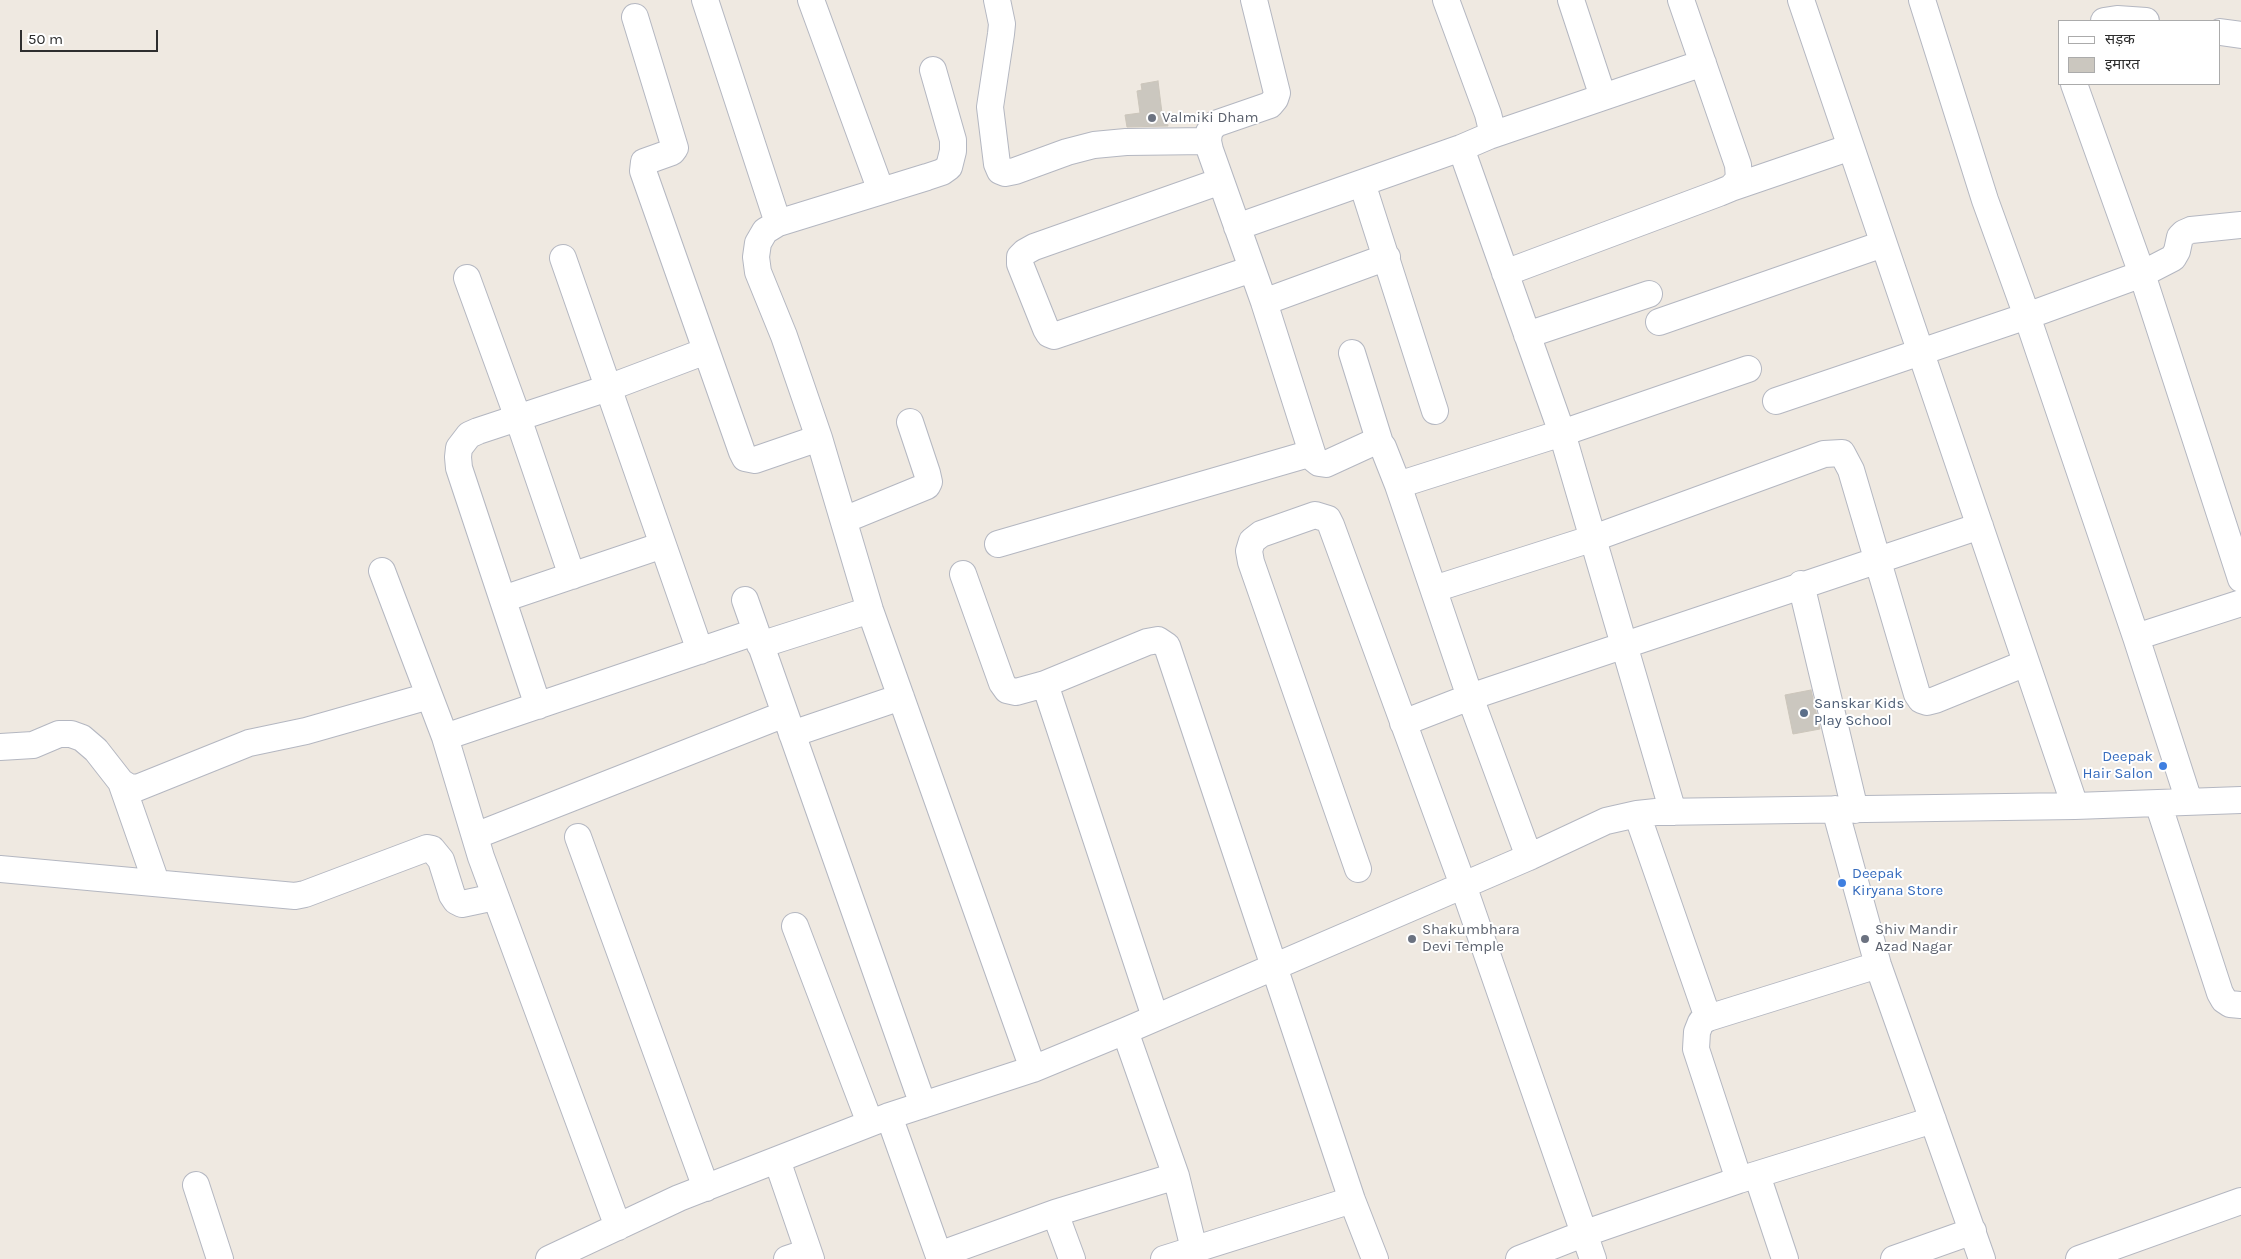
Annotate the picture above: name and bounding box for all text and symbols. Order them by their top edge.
scale bar [22,20,160,52]
legend [2058,20,2221,85]
text: 50 m [28,30,63,48]
text: सड़क [2105,30,2135,48]
text: इमारत [2105,55,2140,73]
place label: Valmiki Dham [1162,109,1259,127]
marker: Valmiki Dham [1146,112,1158,124]
place label: Sanskar Kids Play School [1814,695,1904,730]
marker: Sanskar Kids Play School [1798,707,1810,719]
place label: Deepak Hair Salon [2082,748,2153,783]
marker: Deepak Hair Salon [2157,760,2169,772]
place label: Deepak Kiryana Store [1852,865,1943,900]
marker: Deepak Kiryana Store [1836,877,1848,889]
place label: Shakumbhara Devi Temple [1422,921,1520,956]
place label: Shiv Mandir Azad Nagar [1875,921,1957,956]
marker: Shakumbhara Devi Temple [1406,933,1418,945]
marker: Shiv Mandir Azad Nagar [1859,933,1871,945]

